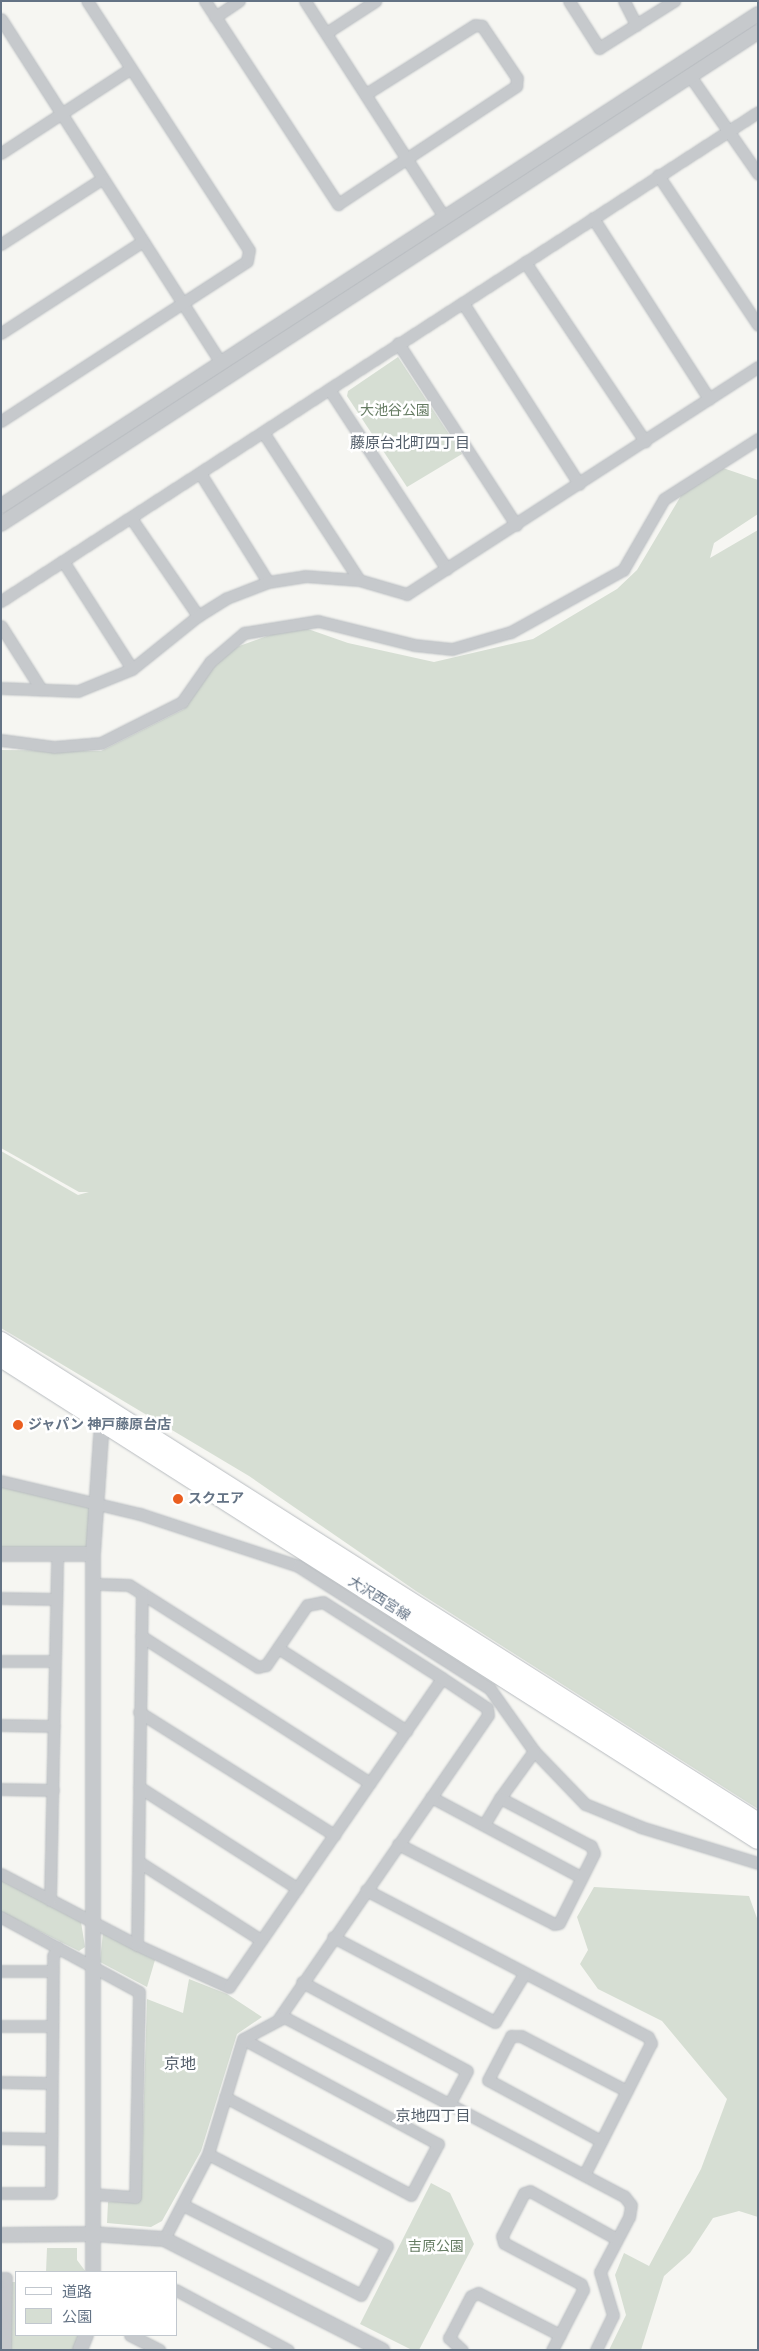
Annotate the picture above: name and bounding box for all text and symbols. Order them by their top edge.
park label: 大池谷公園 [360,403,430,419]
district label: 藤原台北町四丁目 [350,435,470,453]
place label: ジャパン 神戸藤原台店 [28,1417,171,1433]
marker: ジャパン 神戸藤原台店 [12,1419,24,1431]
place label: スクエア [188,1491,244,1507]
marker: スクエア [172,1493,184,1505]
street label: 大沢西宮線 [345,1573,413,1625]
district label: 京地 [164,2054,196,2074]
district label: 京地四丁目 [396,2108,470,2126]
park label: 吉原公園 [408,2239,464,2255]
legend [15,2271,178,2336]
text: 道路 [62,2283,92,2301]
text: 公園 [62,2308,92,2326]

